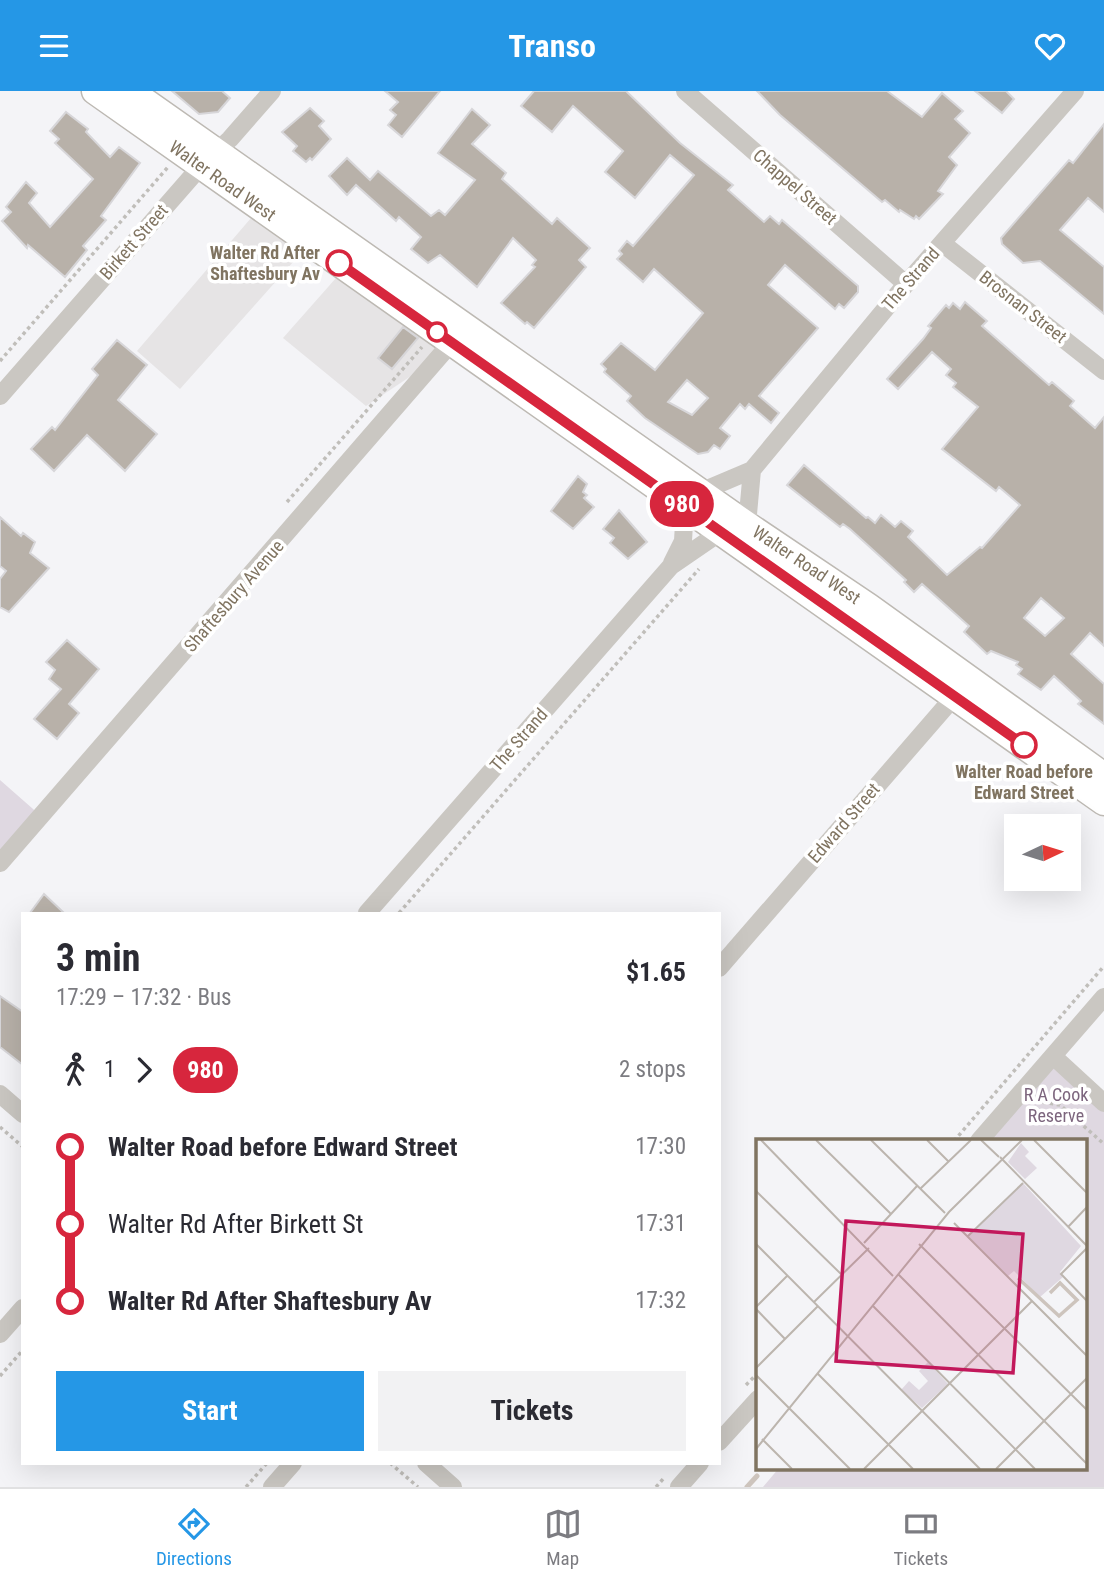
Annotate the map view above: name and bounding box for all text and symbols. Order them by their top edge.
icon: menu [35,27,73,65]
text: Transo [508,27,596,65]
icon: heart [1031,27,1069,65]
street label: Walter Road West [166,136,280,225]
street label: Chappel Street [749,145,842,229]
street label: Birkett Street [95,200,172,284]
place label: Walter Rd After Shaftesbury Av [210,242,320,284]
street label: The Strand [878,243,944,315]
marker: Walter Rd After Shaftesbury Av [326,250,352,276]
street label: Brosnan Street [976,266,1071,347]
unlabelled marker [427,322,447,342]
line badge: 980 [642,481,722,527]
text: 980 [664,490,700,518]
street label: Walter Road West [749,521,865,608]
street label: Shaftesbury Avenue [179,536,288,656]
street label: The Strand [486,704,552,776]
marker: Walter Road before Edward Street [1011,732,1037,758]
place label: Walter Road before Edward Street [955,761,1093,803]
street label: Edward Street [803,779,884,867]
north arrow [1004,814,1082,891]
map controls [1004,814,1081,891]
text: 3 min [56,936,140,980]
text: $1.65 [626,957,686,987]
text: 17:29 – 17:32 · Bus [56,984,232,1011]
icon: walk [56,1051,94,1089]
icon: forward [125,1051,163,1089]
text: 1 [104,1056,115,1083]
text: 980 [187,1056,224,1084]
text: 2 stops [619,1056,686,1083]
park label: R A Cook Reserve [1024,1084,1088,1126]
text: Walter Road before Edward Street [108,1132,458,1162]
text: 17:30 [635,1133,686,1160]
inset map [756,1139,1086,1469]
text: Walter Rd After Birkett St [108,1209,364,1239]
text: 17:31 [635,1210,686,1237]
text: Walter Rd After Shaftesbury Av [108,1286,432,1316]
text: 17:32 [635,1287,686,1314]
button: Start [56,1371,364,1451]
button: Tickets [378,1371,686,1451]
tab: Directions [156,1505,232,1570]
tab: Map [544,1505,582,1570]
tab: Tickets [893,1505,948,1570]

